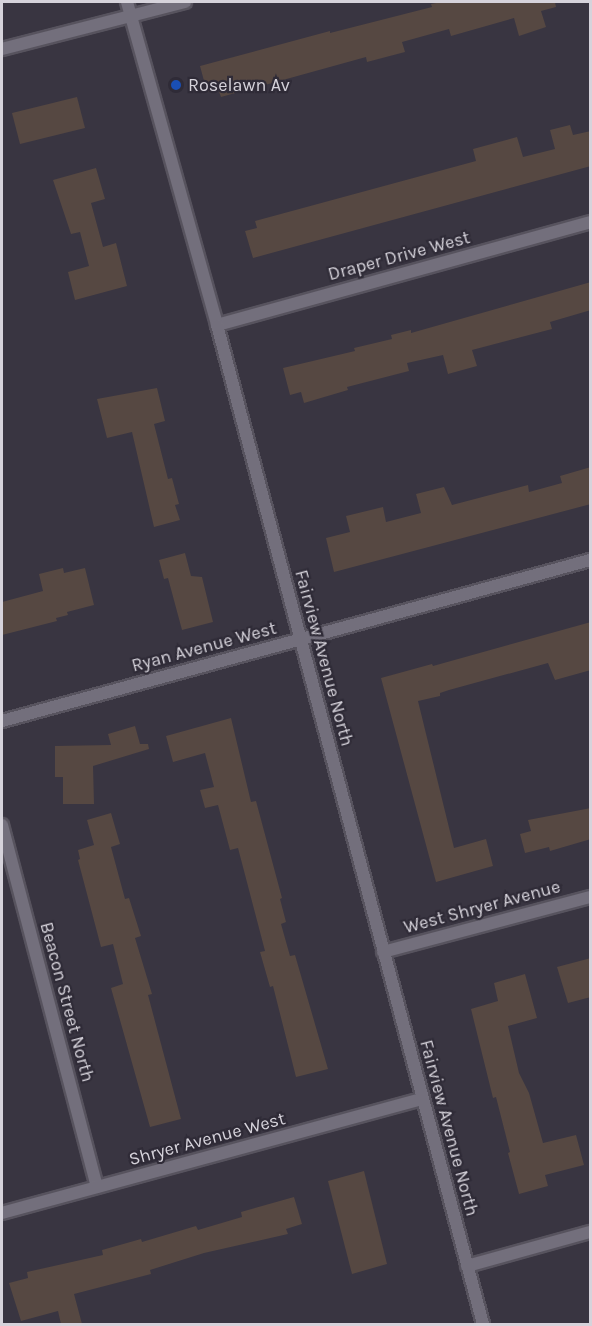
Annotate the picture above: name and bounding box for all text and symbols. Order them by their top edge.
place label: Roselawn Av [188,74,290,96]
marker: Roselawn Av [169,78,183,92]
street label: Draper Drive West [326,227,472,285]
street label: Fairview Avenue North [290,568,358,748]
street label: Ryan Avenue West [129,617,279,677]
street label: West Shryer Avenue [401,876,563,938]
street label: Beacon Street North [35,920,99,1084]
street label: Fairview Avenue North [415,1038,483,1218]
street label: Shryer Avenue West [126,1108,288,1170]

